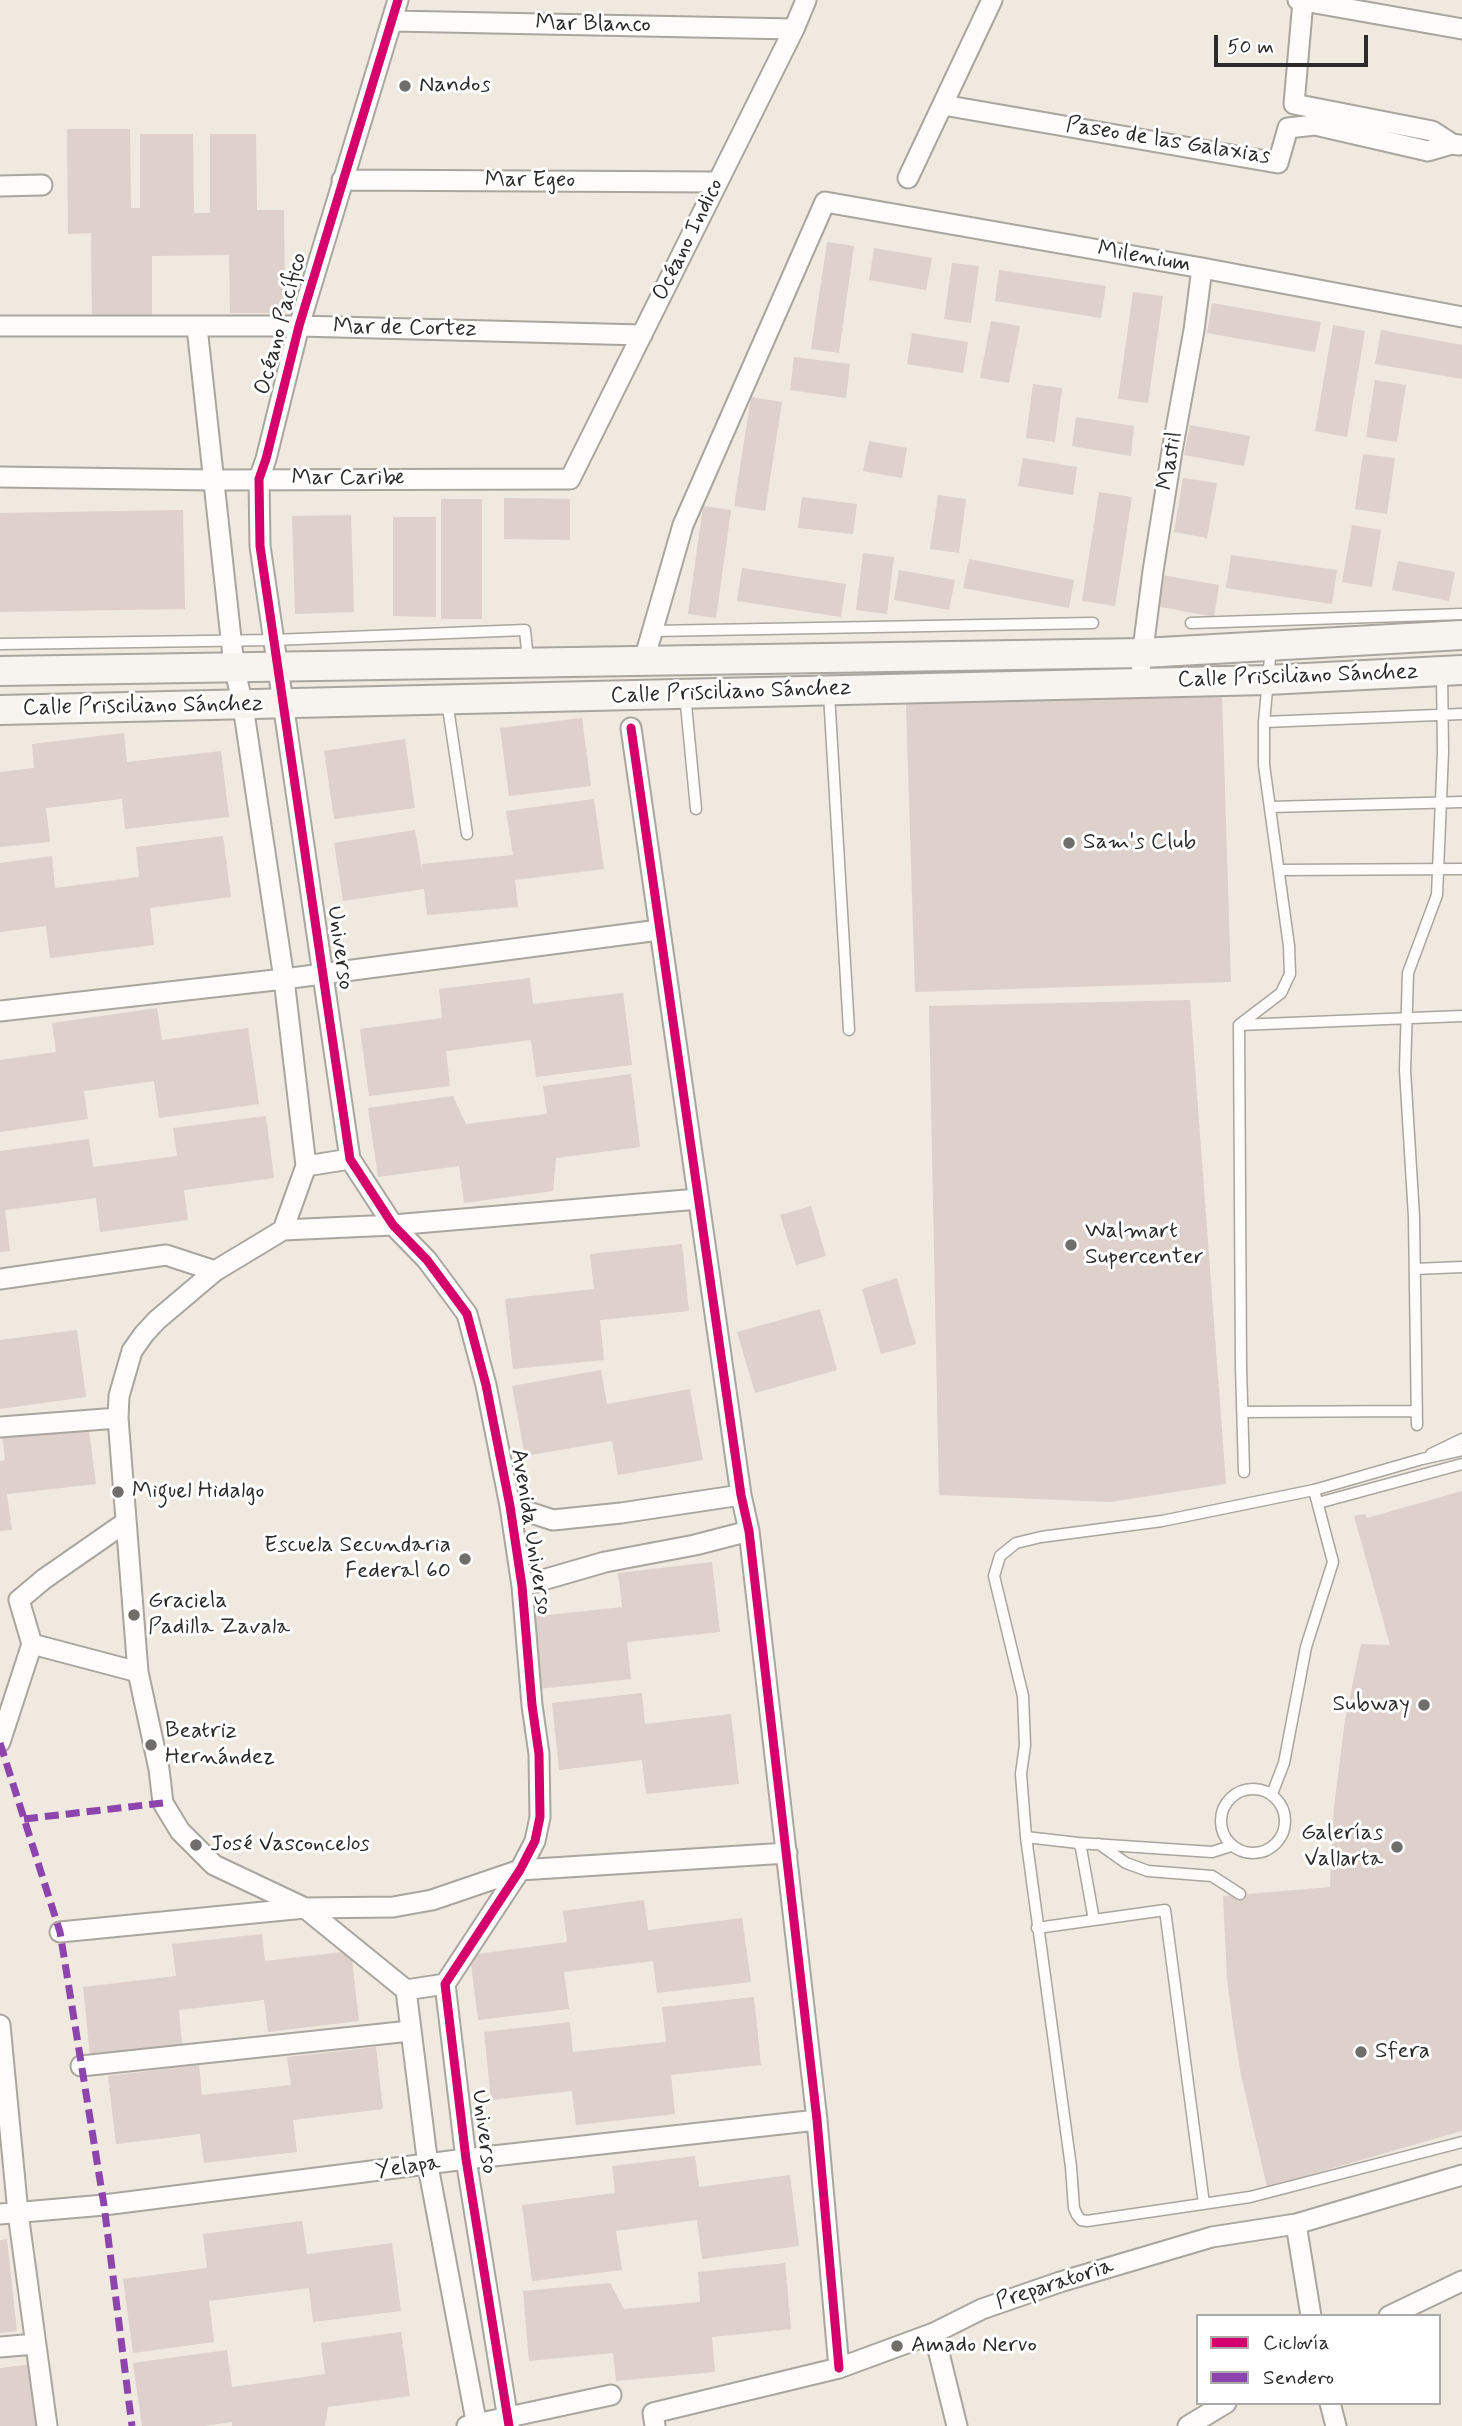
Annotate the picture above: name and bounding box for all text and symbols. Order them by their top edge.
street label: Mar Blanco [535,10,651,40]
scale bar [1217,21,1371,65]
text: 50 m [1227,33,1274,61]
place label: Nandos [419,72,491,100]
marker: Nandos [397,78,413,94]
street label: Paseo de las Galaxias [1064,112,1272,172]
street label: Mar Egeo [485,167,575,195]
street label: Océano Indico [648,174,730,306]
street label: Milenium [1095,236,1193,280]
street label: Océano Pacífico [250,250,314,398]
street label: Mar de Cortez [333,314,477,344]
street label: Mastil [1152,430,1190,492]
street label: Mar Caribe [292,465,404,493]
street label: Calle Prisciliano Sánchez [1177,659,1419,695]
street label: Calle Prisciliano Sánchez [610,675,852,711]
street label: Calle Prisciliano Sánchez [22,691,264,723]
place label: Sam's Club [1083,829,1196,857]
marker: Sam's Club [1061,835,1077,851]
street label: Universo [319,904,359,992]
place label: Walmart Supercenter [1085,1218,1204,1272]
marker: Walmart Supercenter [1063,1237,1079,1253]
street label: Avenida Universo [503,1447,557,1617]
place label: Miguel Hidalgo [132,1478,264,1506]
marker: Miguel Hidalgo [110,1484,126,1500]
place label: Escuela Secundaria Federal 60 [264,1532,451,1586]
marker: Escuela Secundaria Federal 60 [457,1551,473,1567]
place label: Graciela Padilla Zavala [148,1588,290,1642]
marker: Graciela Padilla Zavala [126,1607,142,1623]
place label: Subway [1333,1691,1410,1719]
marker: Subway [1416,1697,1432,1713]
place label: Beatriz Hernández [165,1718,275,1772]
marker: Beatriz Hernández [143,1737,159,1753]
place label: Galerías Vallarta [1301,1820,1383,1874]
place label: José Vasconcelos [210,1831,370,1859]
marker: José Vasconcelos [188,1837,204,1853]
marker: Galerías Vallarta [1389,1839,1405,1855]
place label: Sfera [1375,2038,1430,2066]
marker: Sfera [1353,2044,1369,2060]
street label: Universo [464,2088,502,2176]
street label: Yelapa [374,2150,442,2186]
street label: Preparatoria [993,2253,1117,2317]
legend [1196,2314,1441,2405]
text: Ciclovía [1263,2329,1330,2357]
place label: Amado Nervo [911,2332,1037,2360]
marker: Amado Nervo [889,2338,905,2354]
text: Sendero [1263,2364,1334,2392]

